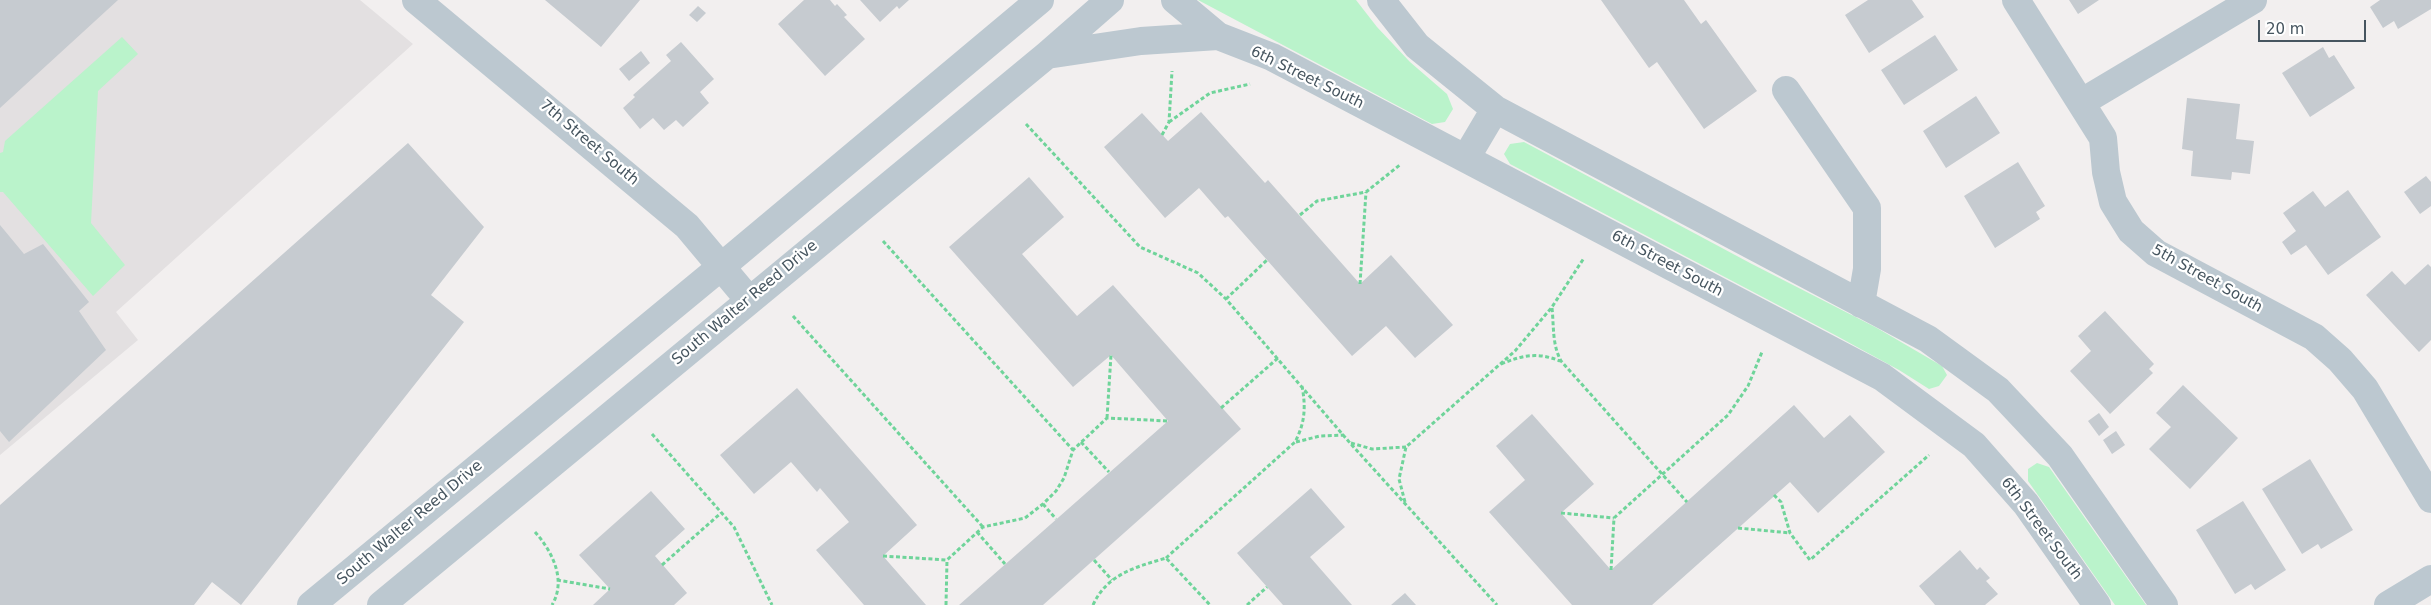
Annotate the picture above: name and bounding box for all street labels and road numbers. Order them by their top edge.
street label: 6th Street South [1247,43,1367,113]
street label: 7th Street South [536,96,642,190]
street label: 6th Street South [1608,227,1726,301]
street label: South Walter Reed Drive [669,237,821,369]
street label: 5th Street South [2149,241,2265,317]
street label: South Walter Reed Drive [334,457,486,589]
street label: 6th Street South [1997,474,2085,584]

